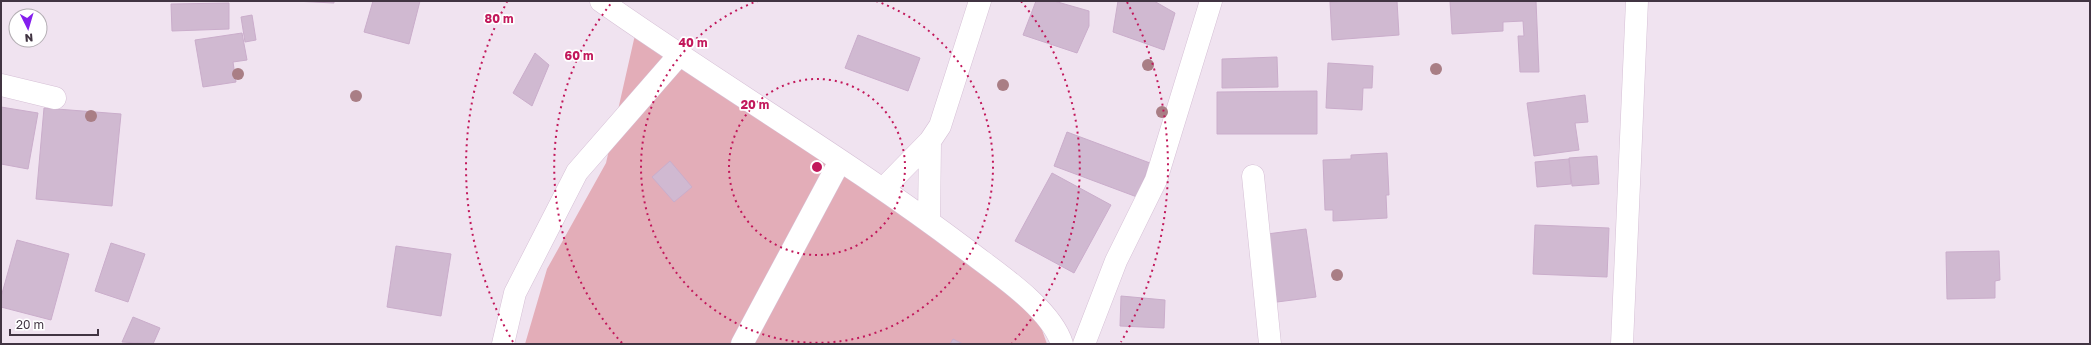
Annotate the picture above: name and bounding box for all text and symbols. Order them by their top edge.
north arrow [8,8,48,48]
text: 80 m [485,11,513,26]
text: N [24,32,34,45]
text: 40 m [679,35,707,50]
text: 60 m [565,48,593,63]
text: 20 m [741,97,769,112]
centre of rings [810,160,824,174]
scale bar [10,311,98,337]
text: 20 m [16,317,44,332]

